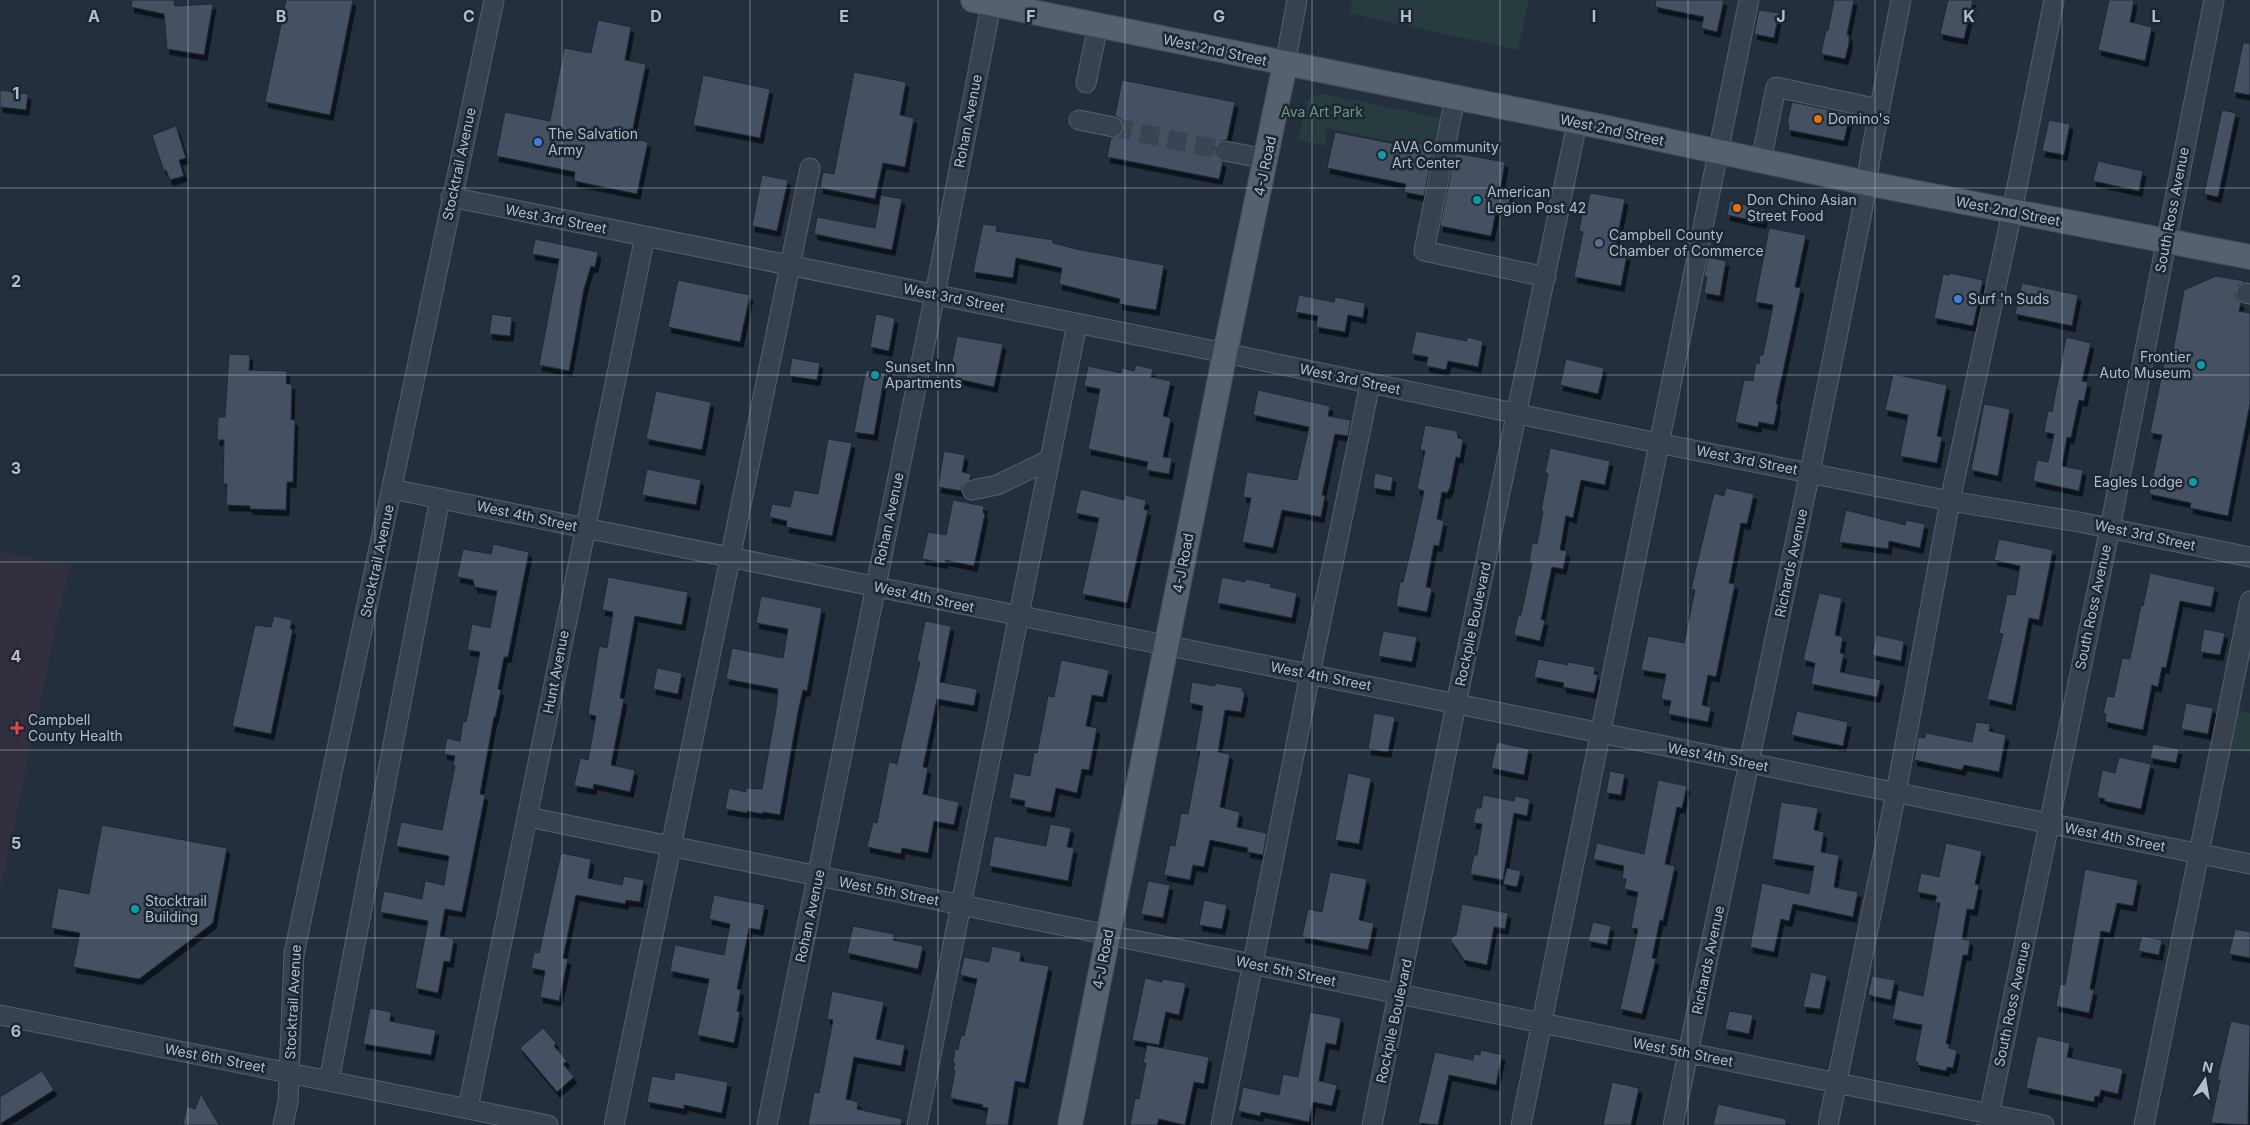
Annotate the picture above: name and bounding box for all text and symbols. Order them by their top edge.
text: A [88,6,100,26]
text: B [276,6,286,26]
text: C [463,6,475,26]
text: D [650,6,662,26]
text: E [839,6,849,26]
text: F [1026,6,1036,26]
text: G [1213,6,1225,26]
text: H [1400,6,1412,26]
text: I [1592,6,1596,26]
text: J [1776,6,1786,26]
text: K [1963,6,1975,26]
text: L [2151,6,2161,26]
street label: West 2nd Street [1162,30,1269,69]
street label: Rohan Avenue [950,73,985,169]
text: 1 [13,83,19,103]
park label: Ava Art Park [1281,103,1363,120]
street label: Stocktrail Avenue [438,106,479,222]
street label: West 2nd Street [1559,110,1666,149]
place label: Domino's [1828,110,1890,127]
marker: Domino's [1812,113,1824,125]
place label: The Salvation Army [548,125,638,158]
street label: 4-J Road [1250,135,1279,197]
marker: The Salvation Army [532,136,544,148]
place label: AVA Community Art Center [1392,138,1499,171]
street label: South Ross Avenue [2151,146,2192,274]
marker: AVA Community Art Center [1376,149,1388,161]
place label: American Legion Post 42 [1487,183,1586,216]
place label: Don Chino Asian Street Food [1747,191,1857,224]
street label: West 2nd Street [1954,192,2062,229]
marker: American Legion Post 42 [1471,194,1483,206]
street label: West 3rd Street [504,200,609,237]
marker: Don Chino Asian Street Food [1731,202,1743,214]
place label: Campbell County Chamber of Commerce [1609,226,1764,259]
marker: Campbell County Chamber of Commerce [1593,237,1605,249]
text: 2 [11,271,21,291]
street label: West 3rd Street [902,279,1007,316]
place label: Surf 'n Suds [1968,290,2050,307]
marker: Surf 'n Suds [1952,293,1964,305]
place label: Frontier Auto Museum [2099,348,2191,381]
place label: Sunset Inn Apartments [885,358,962,391]
marker: Frontier Auto Museum [2195,359,2207,371]
street label: West 3rd Street [1298,360,1403,398]
marker: Sunset Inn Apartments [869,369,881,381]
street label: West 3rd Street [1695,441,1800,478]
text: 3 [11,458,21,478]
street label: Rohan Avenue [870,471,907,567]
place label: Eagles Lodge [2094,473,2183,490]
marker: Eagles Lodge [2187,476,2199,488]
street label: West 4th Street [475,497,579,535]
street label: Stocktrail Avenue [356,503,397,619]
street label: Richards Avenue [1771,507,1810,619]
street label: West 3rd Street [2093,516,2198,554]
street label: 4-J Road [1168,532,1197,594]
street label: South Ross Avenue [2071,543,2114,671]
street label: Rockpile Boulevard [1451,560,1494,688]
street label: West 4th Street [872,578,976,616]
street label: Hunt Avenue [539,629,572,715]
text: 4 [11,646,22,666]
street label: West 4th Street [1269,657,1373,694]
place label: Campbell County Health [28,711,123,744]
marker: Campbell County Health [10,721,24,735]
street label: West 4th Street [1666,738,1770,775]
street label: West 4th Street [2063,818,2167,855]
text: 5 [11,833,21,853]
street label: Rohan Avenue [791,868,828,964]
street label: West 5th Street [837,872,941,909]
place label: Stocktrail Building [145,892,207,925]
marker: Stocktrail Building [129,903,141,915]
street label: Richards Avenue [1688,904,1727,1016]
street label: 4-J Road [1088,928,1117,990]
street label: South Ross Avenue [1990,940,2033,1068]
street label: Stocktrail Avenue [281,944,304,1060]
street label: West 5th Street [1234,952,1338,990]
street label: Rockpile Boulevard [1372,957,1415,1085]
text: 6 [11,1021,21,1041]
street label: West 5th Street [1631,1033,1735,1070]
street label: West 6th Street [163,1039,267,1076]
north arrow [2180,1055,2230,1105]
text: N [2201,1057,2215,1076]

